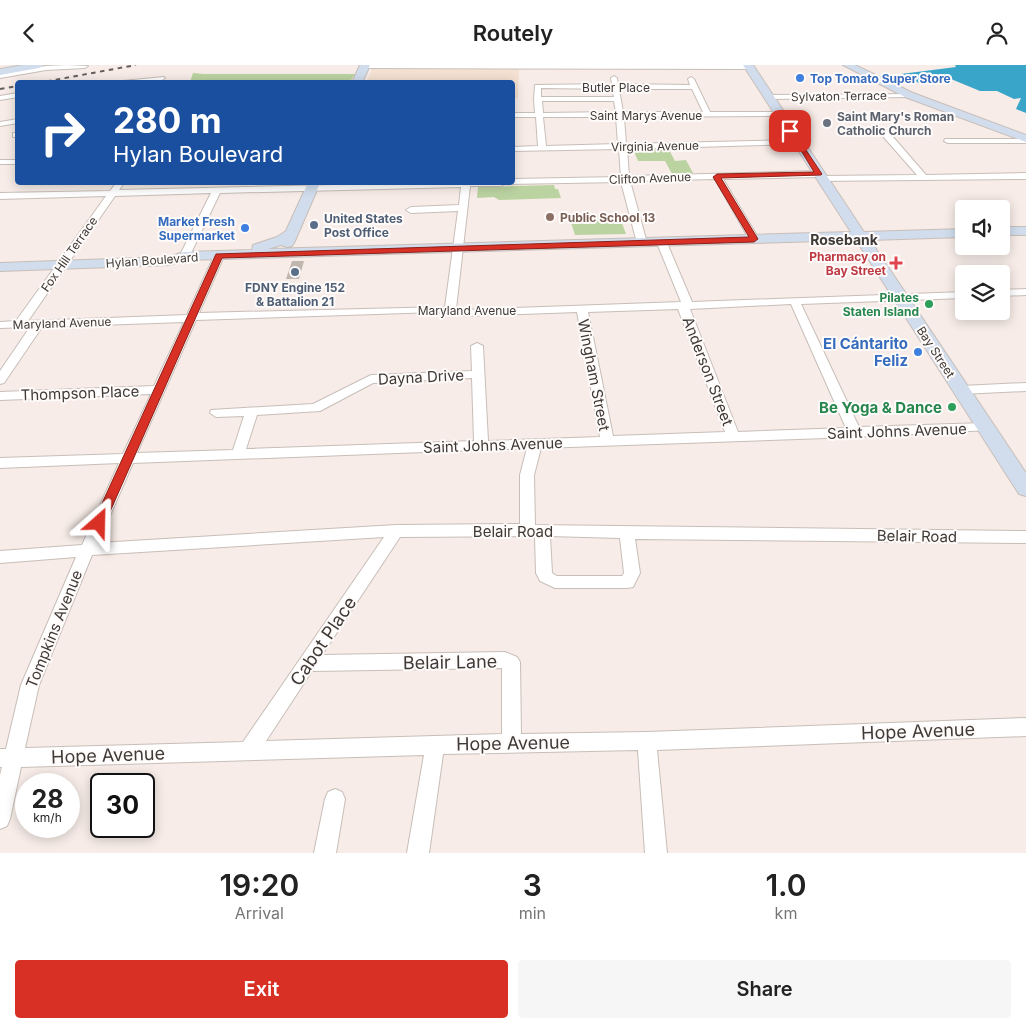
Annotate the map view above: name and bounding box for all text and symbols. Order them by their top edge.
icon: back [15,19,43,47]
icon: person [983,19,1011,47]
text: Routely [473,20,553,46]
place label: Top Tomato Super Store [810,71,951,86]
marker: Top Tomato Super Store [794,72,806,84]
street label: Butler Place [582,80,650,95]
street label: Sylvaton Terrace [791,88,887,104]
text: 280 m [113,99,222,141]
icon: right [30,100,95,165]
street label: Saint Marys Avenue [590,108,702,123]
place label: Saint Mary's Roman Catholic Church [837,109,954,138]
pin [769,110,811,152]
icon: arrive [776,117,804,145]
marker: Saint Mary's Roman Catholic Church [821,117,833,129]
street label: Virginia Avenue [611,138,699,154]
text: Hylan Boulevard [113,141,283,167]
street label: Clifton Avenue [609,169,691,187]
map controls [955,200,1010,320]
button: sound [955,200,1010,255]
place label: Public School 13 [560,210,656,225]
place label: United States Post Office [324,211,403,240]
marker: Public School 13 [544,211,556,223]
street label: Fox Hill Terrace [38,214,100,294]
place label: Market Fresh Supermarket [158,214,236,243]
marker: United States Post Office [308,219,320,231]
marker: Market Fresh Supermarket [239,222,251,234]
district label: Rosebank [810,231,879,248]
street label: Hylan Boulevard [105,249,199,271]
place label: Pharmacy on Bay Street [809,249,887,278]
marker: Pharmacy on Bay Street [890,257,902,269]
button: layers [955,265,1010,320]
marker: FDNY Engine 152 & Battalion 21 [289,266,301,278]
place label: FDNY Engine 152 & Battalion 21 [245,280,345,309]
place label: Pilates Staten Island [843,290,919,319]
marker: Pilates Staten Island [923,298,935,310]
street label: Maryland Avenue [418,303,516,318]
street label: Maryland Avenue [12,314,112,332]
street label: Anderson Street [679,314,738,428]
street label: Wingham Street [574,318,614,433]
street label: Bay Street [914,323,958,381]
place label: El Cántarito Feliz [823,334,908,370]
marker: El Cántarito Feliz [912,346,924,358]
street label: Dayna Drive [377,365,465,389]
street label: Thompson Place [20,381,140,405]
place label: Be Yoga & Dance [819,398,942,417]
marker: Be Yoga & Dance [946,401,958,413]
street label: Saint Johns Avenue [827,419,967,443]
street label: Saint Johns Avenue [423,433,563,457]
position arrow [72,496,124,548]
street label: Belair Road [473,522,553,541]
street label: Belair Road [877,526,957,546]
street label: Tompkins Avenue [22,567,86,691]
street label: Cabot Place [286,593,360,689]
street label: Belair Lane [403,651,497,673]
street label: Hope Avenue [861,719,975,743]
street label: Hope Avenue [456,732,570,754]
street label: Hope Avenue [51,743,165,767]
speed limit sign: 30 [90,773,155,838]
text: 28 [31,784,64,814]
text: km/h [33,810,62,825]
text: 19:20 [219,867,299,903]
text: 3 [523,867,542,903]
text: 1.0 [765,867,807,903]
text: Arrival [235,903,284,923]
text: min [519,903,546,923]
text: km [775,903,797,923]
button: Exit [15,960,508,1018]
button: Share [518,960,1011,1018]

